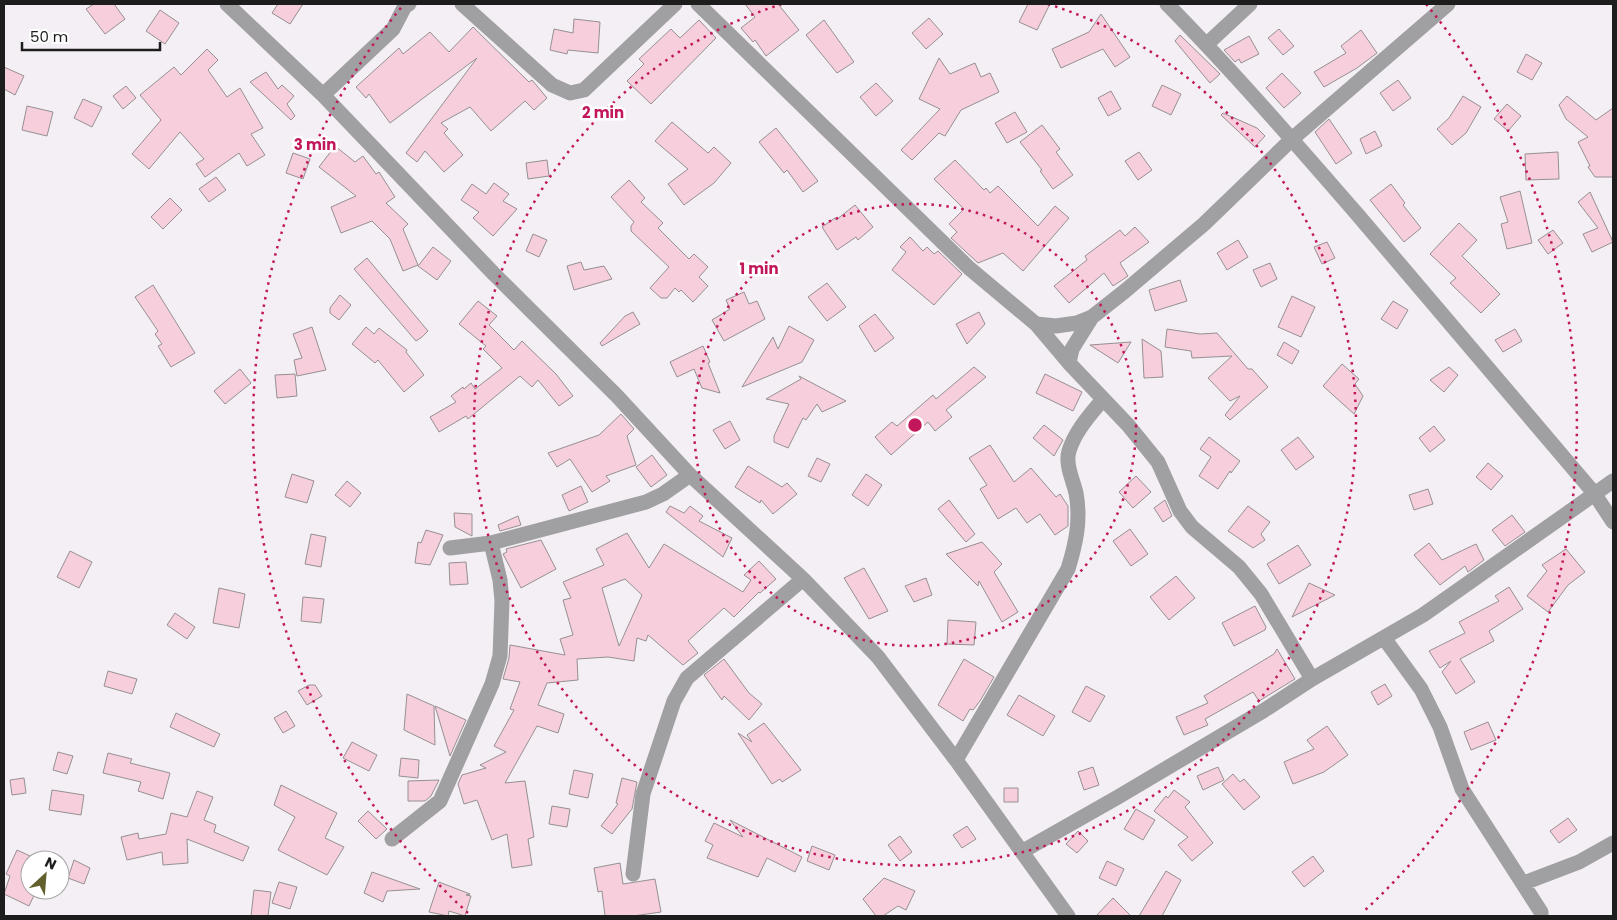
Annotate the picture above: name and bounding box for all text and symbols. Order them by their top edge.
scale bar [22,20,160,52]
text: 50 m [30,26,68,47]
text: 2 min [582,102,624,123]
text: 3 min [294,134,336,155]
text: 1 min [739,258,779,279]
centre of rings [906,416,924,434]
north arrow [20,850,70,900]
text: N [42,852,60,875]

